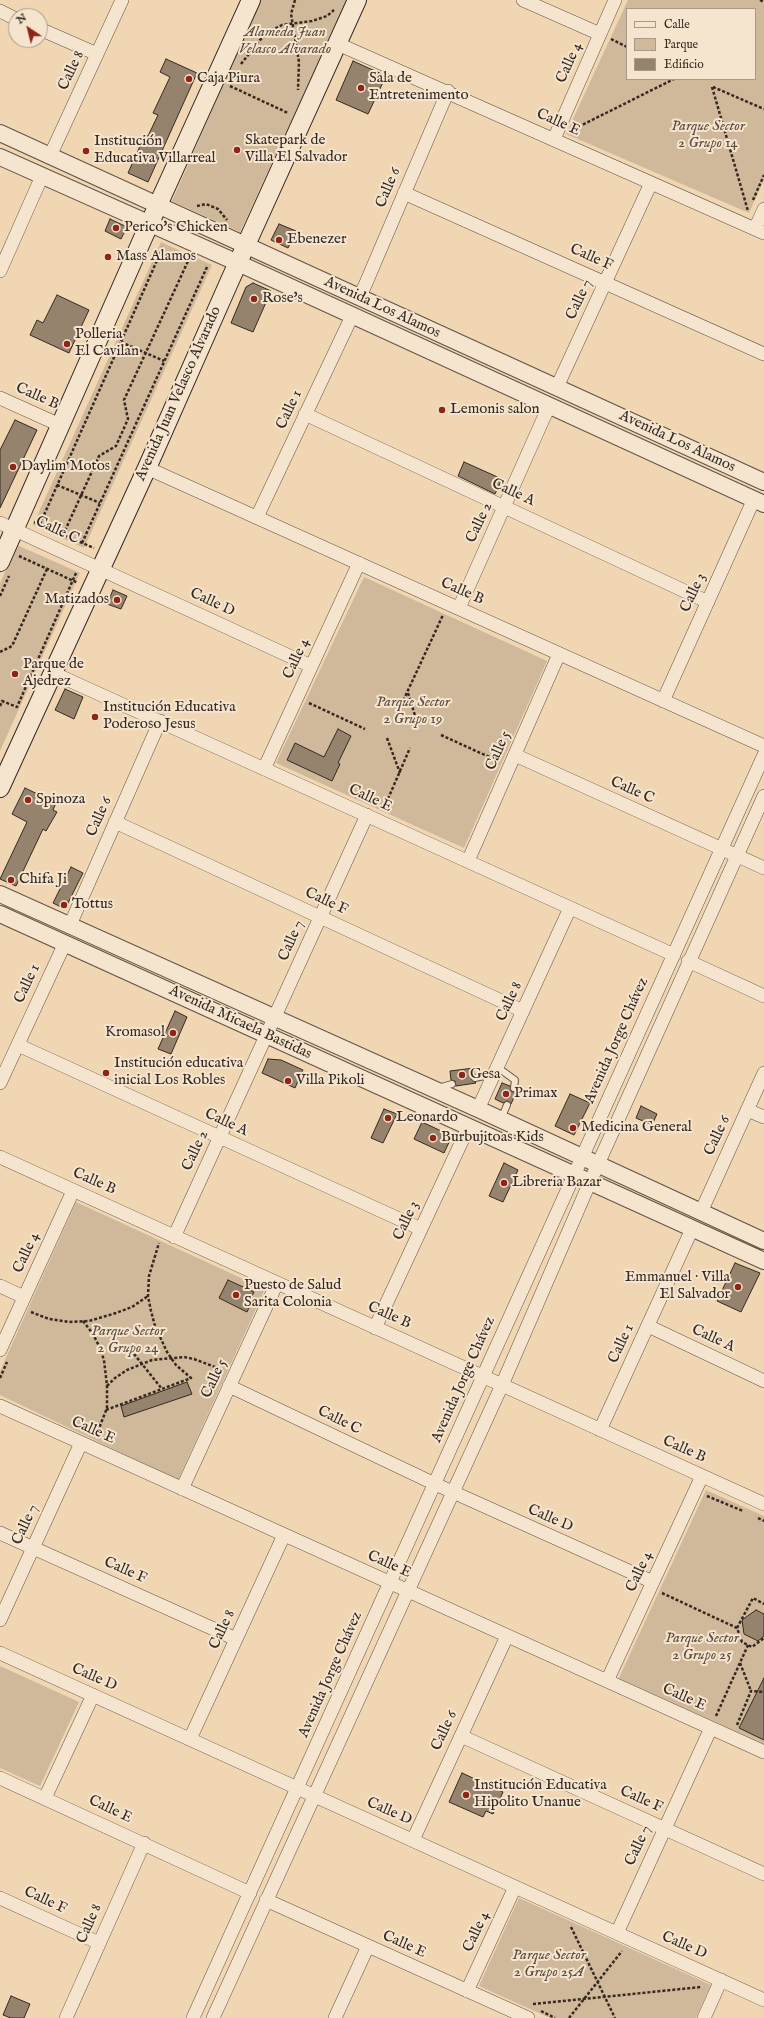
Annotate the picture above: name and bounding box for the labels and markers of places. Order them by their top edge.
place label: Caja Piura [197,70,260,88]
place label: Sala de Entretenimento [369,70,468,105]
marker: Caja Piura [184,74,194,84]
marker: Sala de Entretenimento [356,83,366,93]
place label: Skatepark de Villa El Salvador [245,132,347,167]
place label: Institución Educativa Villarreal [94,133,216,168]
marker: Skatepark de Villa El Salvador [232,145,242,155]
marker: Institución Educativa Villarreal [81,146,91,156]
place label: Perico's Chicken [124,219,228,237]
marker: Perico's Chicken [111,223,121,233]
place label: Ebenezer [287,231,347,249]
marker: Ebenezer [274,235,284,245]
place label: Mass Alamos [116,248,196,266]
marker: Mass Alamos [103,252,113,262]
place label: Rose's [262,290,303,308]
marker: Rose's [249,294,259,304]
place label: Polleria El Cavilan [75,326,139,361]
marker: Polleria El Cavilan [62,339,72,349]
place label: Lemonis salon [450,401,540,419]
marker: Lemonis salon [437,405,447,415]
place label: Daylim Motos [21,458,110,476]
marker: Daylim Motos [8,462,18,472]
place label: Matizados [44,591,109,609]
marker: Matizados [112,595,122,605]
place label: Parque de Ajedrez [23,656,84,691]
marker: Parque de Ajedrez [10,669,20,679]
place label: Institución Educativa Poderoso Jesus [103,699,236,734]
marker: Institución Educativa Poderoso Jesus [90,712,100,722]
place label: Spinoza [36,791,85,809]
marker: Spinoza [23,795,33,805]
place label: Chifa Ji [19,871,67,889]
marker: Chifa Ji [6,875,16,885]
place label: Tottus [72,896,113,914]
marker: Tottus [59,900,69,910]
place label: Kromasol [105,1024,165,1042]
marker: Kromasol [168,1028,178,1038]
place label: Institución educativa inicial Los Robles [114,1055,243,1090]
place label: Gesa [470,1066,501,1084]
marker: Institución educativa inicial Los Robles [101,1068,111,1078]
marker: Gesa [457,1070,467,1080]
place label: Villa Pikoli [296,1072,365,1090]
marker: Villa Pikoli [283,1076,293,1086]
place label: Primax [514,1085,558,1103]
marker: Primax [501,1089,511,1099]
place label: Leonardo [396,1109,458,1127]
marker: Leonardo [383,1113,393,1123]
place label: Medicina General [581,1119,692,1137]
marker: Medicina General [568,1123,578,1133]
place label: Burbujitoas Kids [441,1129,544,1147]
marker: Burbujitoas Kids [428,1133,438,1143]
place label: Libreria Bazar [512,1174,602,1192]
marker: Libreria Bazar [499,1178,509,1188]
place label: Emmanuel · Villa El Salvador [625,1269,730,1304]
place label: Puesto de Salud Sarita Colonia [244,1277,341,1312]
marker: Emmanuel · Villa El Salvador [733,1282,743,1292]
marker: Puesto de Salud Sarita Colonia [231,1290,241,1300]
place label: Institución Educativa Hipolito Unanue [474,1777,607,1812]
marker: Institución Educativa Hipolito Unanue [461,1790,471,1800]

